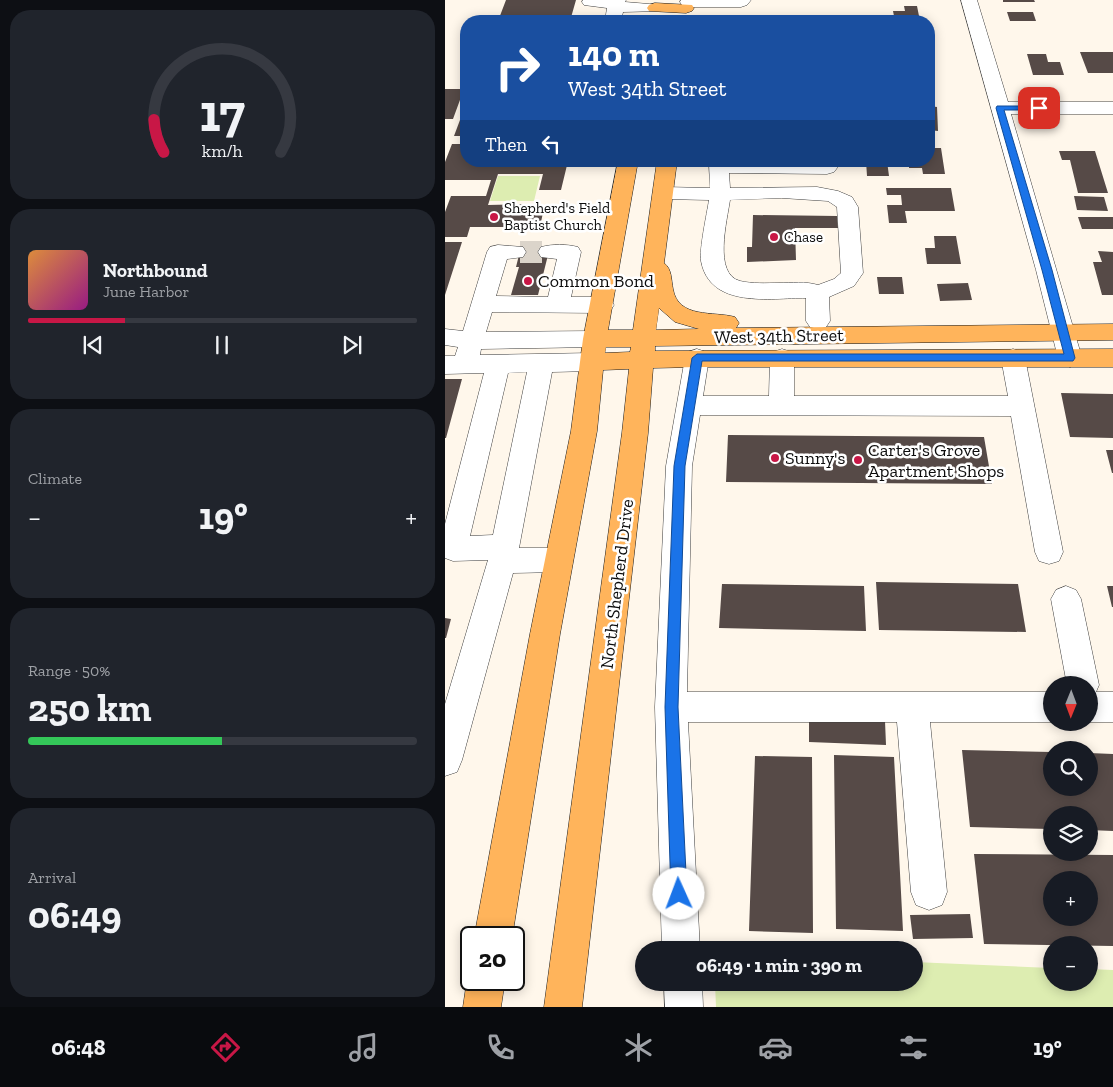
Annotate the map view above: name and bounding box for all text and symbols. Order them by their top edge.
text: 140 m [568,33,659,75]
icon: right [485,35,550,100]
text: West 34th Street [568,75,727,102]
text: 17 [200,82,246,144]
pin [1018,87,1060,129]
icon: arrive [1025,94,1053,122]
icon: left [537,130,565,158]
text: Then [485,133,527,156]
text: km/h [202,140,243,162]
place label: Shepherd's Field Baptist Church [504,199,611,234]
marker: Shepherd's Field Baptist Church [488,211,500,223]
place label: Chase [784,228,823,246]
marker: Chase [768,231,780,243]
text: Northbound [103,259,208,282]
place label: Common Bond [538,270,654,292]
marker: Common Bond [522,275,534,287]
text: June Harbor [103,282,189,301]
street label: West 34th Street [714,324,844,348]
icon: previous [79,331,107,359]
icon: pause [208,331,236,359]
icon: next [338,331,366,359]
place label: Carter's Grove Apartment Shops [868,439,1004,482]
place label: Sunny's [785,447,846,469]
marker: Sunny's [769,452,781,464]
marker: Carter's Grove Apartment Shops [852,454,864,466]
text: Climate [28,469,82,488]
text: 19° [199,493,248,539]
street label: North Shepherd Drive [596,498,638,670]
text: − [28,501,41,534]
text: + [405,501,417,534]
text: Range · 50% [28,661,110,680]
north arrow [1043,676,1097,731]
map controls [1043,676,1098,991]
text: 250 km [28,685,152,731]
button: search [1043,741,1098,796]
button: layers [1043,806,1098,861]
position arrow [652,867,704,919]
text: Arrival [28,868,76,887]
button: + [1043,871,1098,926]
text: 06:49 [28,892,122,938]
speed limit sign: 20 [460,926,525,991]
button: − [1043,936,1098,991]
text: 06:49 · 1 min · 390 m [696,954,862,977]
icon: directions [208,1030,243,1065]
icon: music [346,1030,381,1065]
icon: phone [483,1030,518,1065]
icon: climate [621,1030,656,1065]
icon: car [758,1030,793,1065]
icon: filters [896,1030,931,1065]
text: 06:48 [51,1034,106,1061]
text: 19° [1033,1034,1062,1061]

